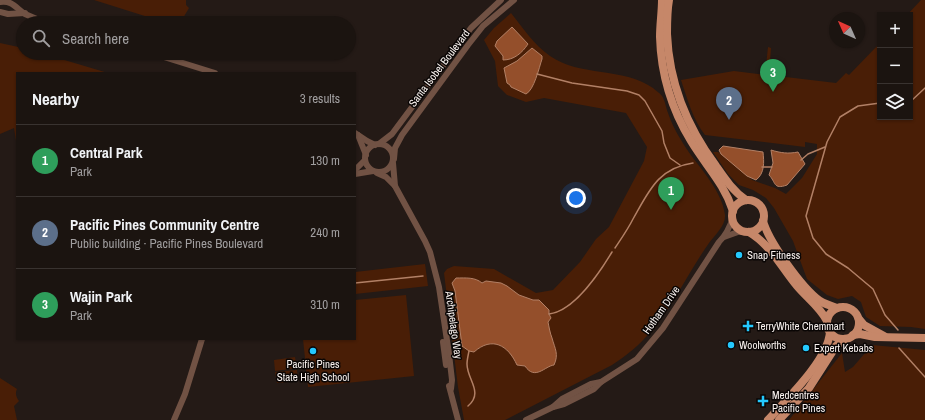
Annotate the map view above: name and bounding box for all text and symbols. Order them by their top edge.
north arrow [829,12,865,48]
map controls [877,12,913,120]
button: + [877,12,913,48]
search box [16,16,356,60]
icon: search [30,27,52,49]
street label: Santa Isobel Boulevard [405,27,473,109]
text: Search here [62,28,129,49]
button: − [877,48,913,84]
pin: 3 [760,59,786,92]
button: layers [877,84,913,120]
text: Nearby [32,87,79,110]
pin: 2 [716,87,742,120]
text: 3 results [300,90,340,107]
text: Central Park [70,142,142,163]
text: 1 [42,152,48,169]
text: 130 m [310,152,340,169]
text: Park [70,163,92,180]
pin: 1 [658,177,684,210]
your location [566,188,586,208]
text: Pacific Pines Community Centre [70,214,259,235]
text: 2 [42,224,48,241]
text: 240 m [310,224,340,241]
text: Public building · Pacific Pines Boulevard [70,235,263,252]
place label: Snap Fitness [747,248,801,262]
marker: Snap Fitness [734,250,744,260]
street label: Hotham Drive [639,283,683,337]
text: Wajin Park [70,286,132,307]
street label: Archipelago Way [442,289,466,360]
text: 3 [42,296,48,313]
text: 310 m [310,296,340,313]
text: Park [70,307,92,324]
place label: TerryWhite Chemmart [756,319,845,333]
marker: TerryWhite Chemmart [743,321,753,331]
place label: Woolworths [739,338,786,352]
marker: Woolworths [726,340,736,350]
place label: Expert Kebabs [814,341,874,355]
marker: Expert Kebabs [801,343,811,353]
marker: Pacific Pines State High School [308,346,318,356]
place label: Pacific Pines State High School [277,357,349,384]
place label: Medcentres Pacific Pines [772,388,826,415]
marker: Medcentres Pacific Pines [757,395,769,407]

